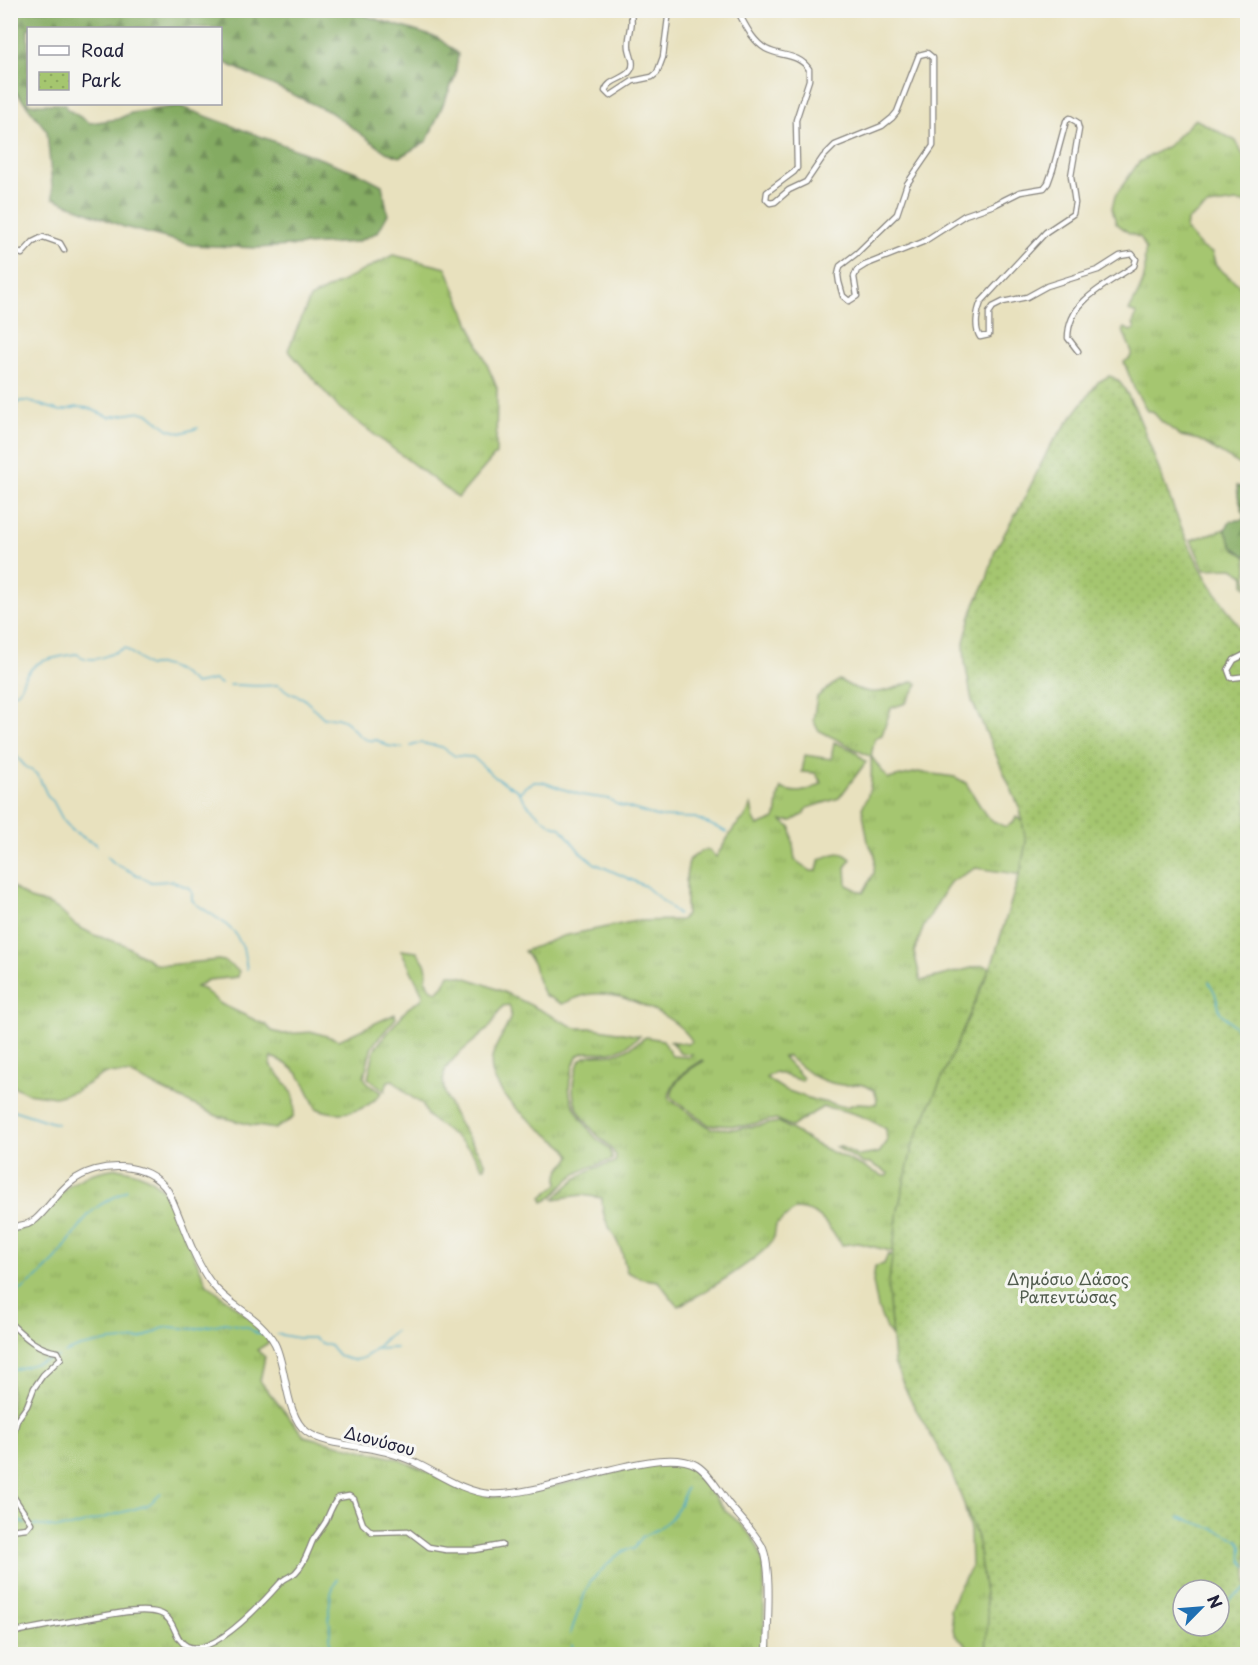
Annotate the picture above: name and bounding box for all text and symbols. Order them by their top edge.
legend [27,27,222,105]
text: Road [81,36,125,63]
text: Park [81,66,121,93]
park label: Δημόσιο Δάσος Ραπεντώσας [1007,1266,1129,1308]
street label: Διονύσου [342,1419,418,1461]
north arrow [1171,1578,1231,1638]
text: N [1202,1590,1229,1612]

